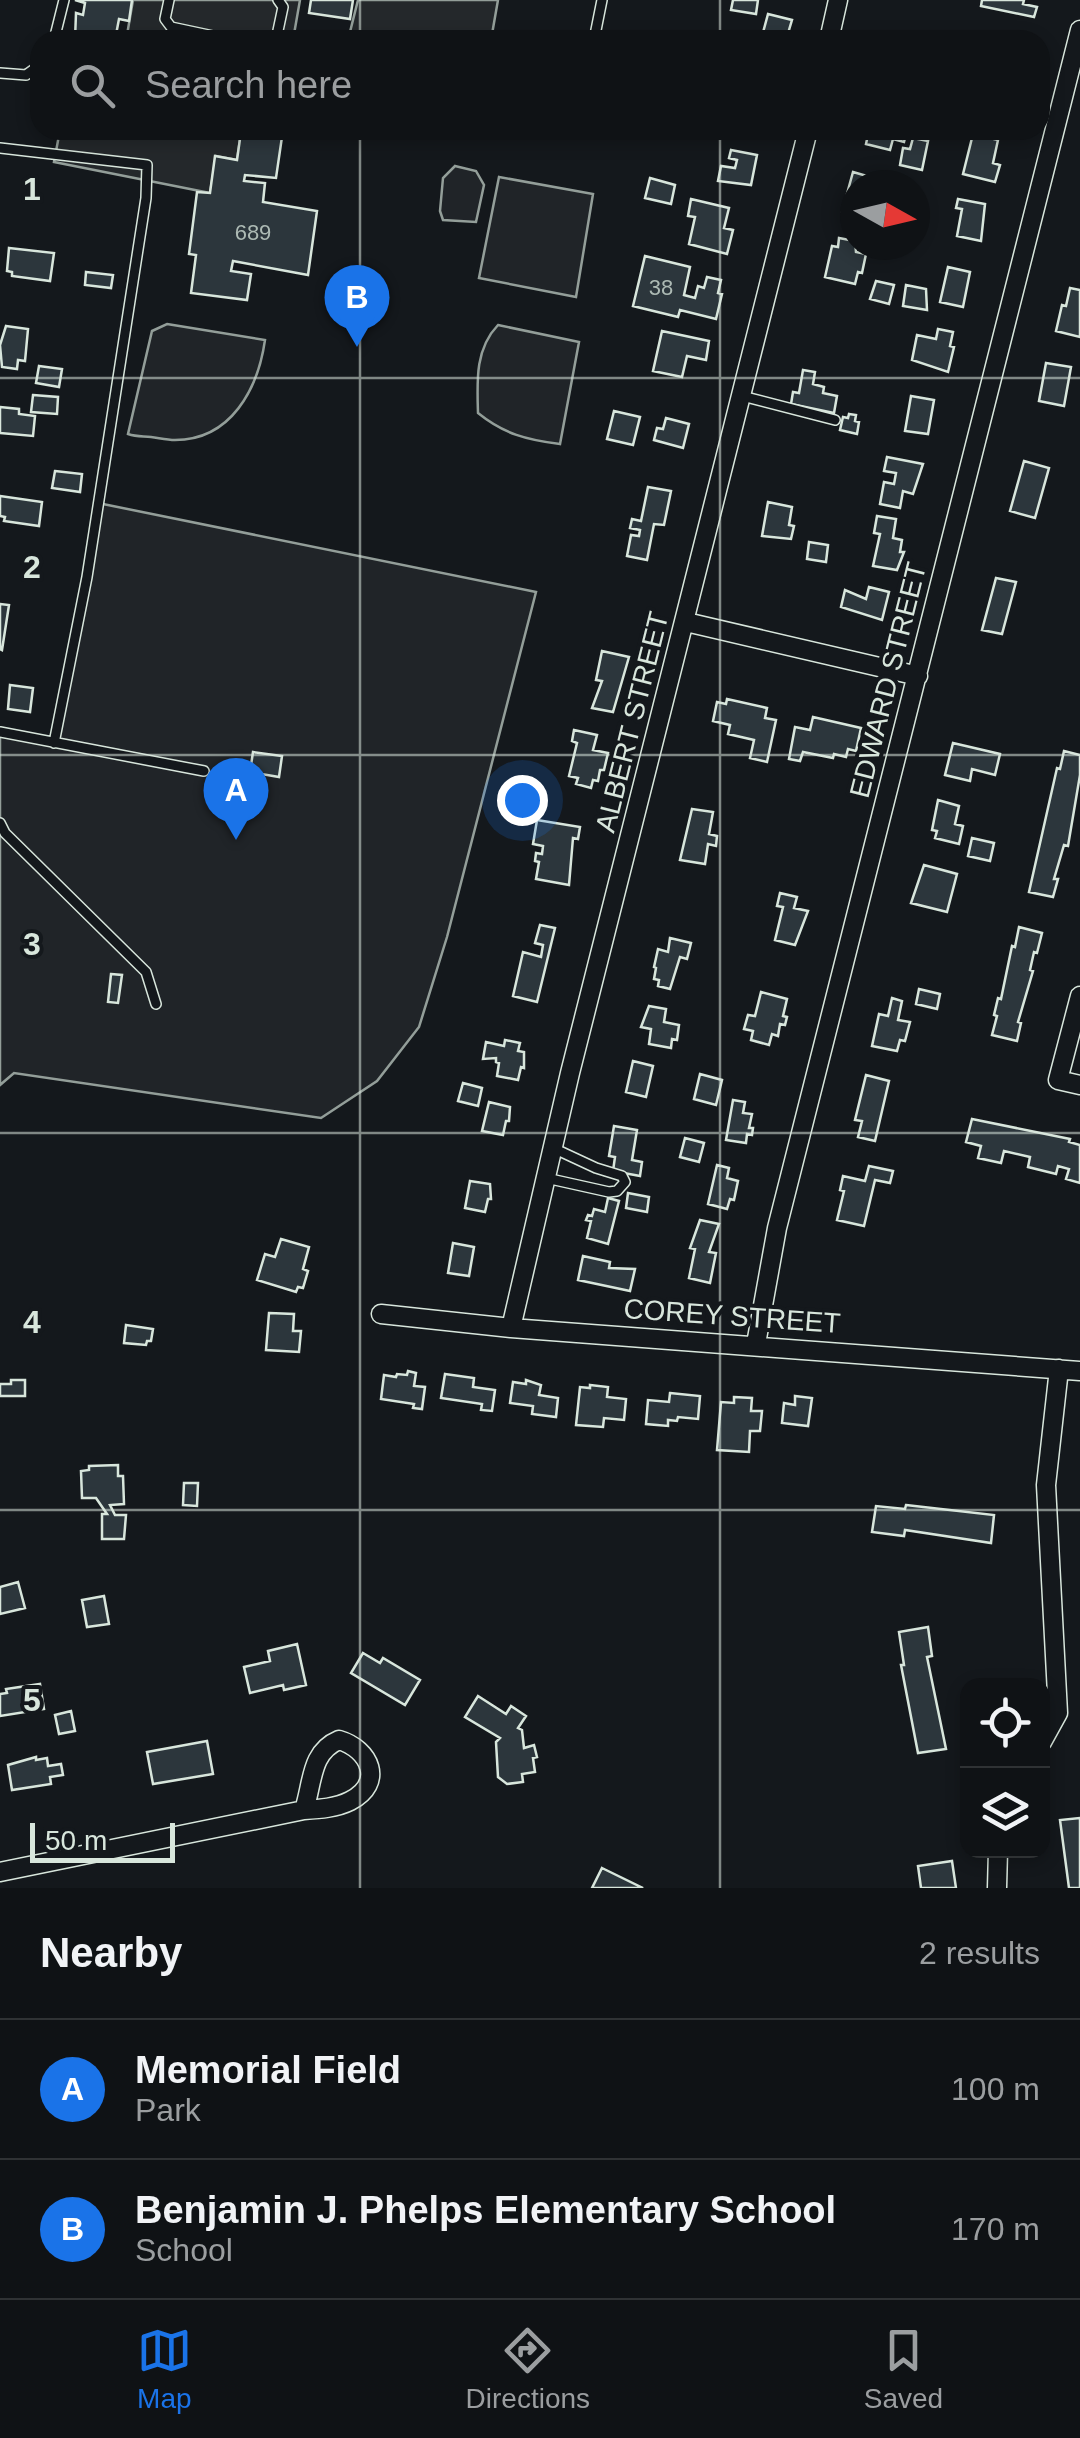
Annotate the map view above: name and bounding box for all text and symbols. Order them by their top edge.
search box [30,30,1050,140]
icon: search [65,58,120,113]
text: Search here [145,64,352,106]
north arrow [840,170,930,260]
text: 1 [23,171,41,207]
house number: 689 [235,220,271,245]
pin: B [324,264,390,347]
house number: 38 [649,275,673,300]
text: 2 [23,549,41,585]
street label: EDWARD STREET [844,559,932,801]
street label: ALBERT STREET [590,609,674,835]
pin: A [204,758,268,840]
your location [497,775,548,826]
text: 3 [23,926,41,962]
street label: COREY STREET [623,1293,841,1339]
text: 4 [23,1304,41,1340]
map controls [960,1678,1050,1858]
button: locate [960,1678,1050,1768]
text: 5 [23,1682,41,1718]
button: layers [960,1768,1050,1858]
scale bar [30,1818,175,1862]
text: 50 m [45,1825,107,1856]
text: Nearby [40,1929,182,1976]
text: 2 results [919,1935,1040,1971]
text: Memorial Field [135,2049,401,2091]
text: A [61,2071,84,2107]
text: 100 m [951,2071,1040,2107]
text: Park [135,2092,201,2128]
text: Benjamin J. Phelps Elementary School [135,2189,836,2231]
text: B [61,2211,84,2247]
text: 170 m [951,2211,1040,2247]
text: School [135,2232,233,2268]
tab: Map [137,2323,192,2415]
tab: Directions [466,2323,590,2415]
tab: Saved [864,2323,943,2415]

